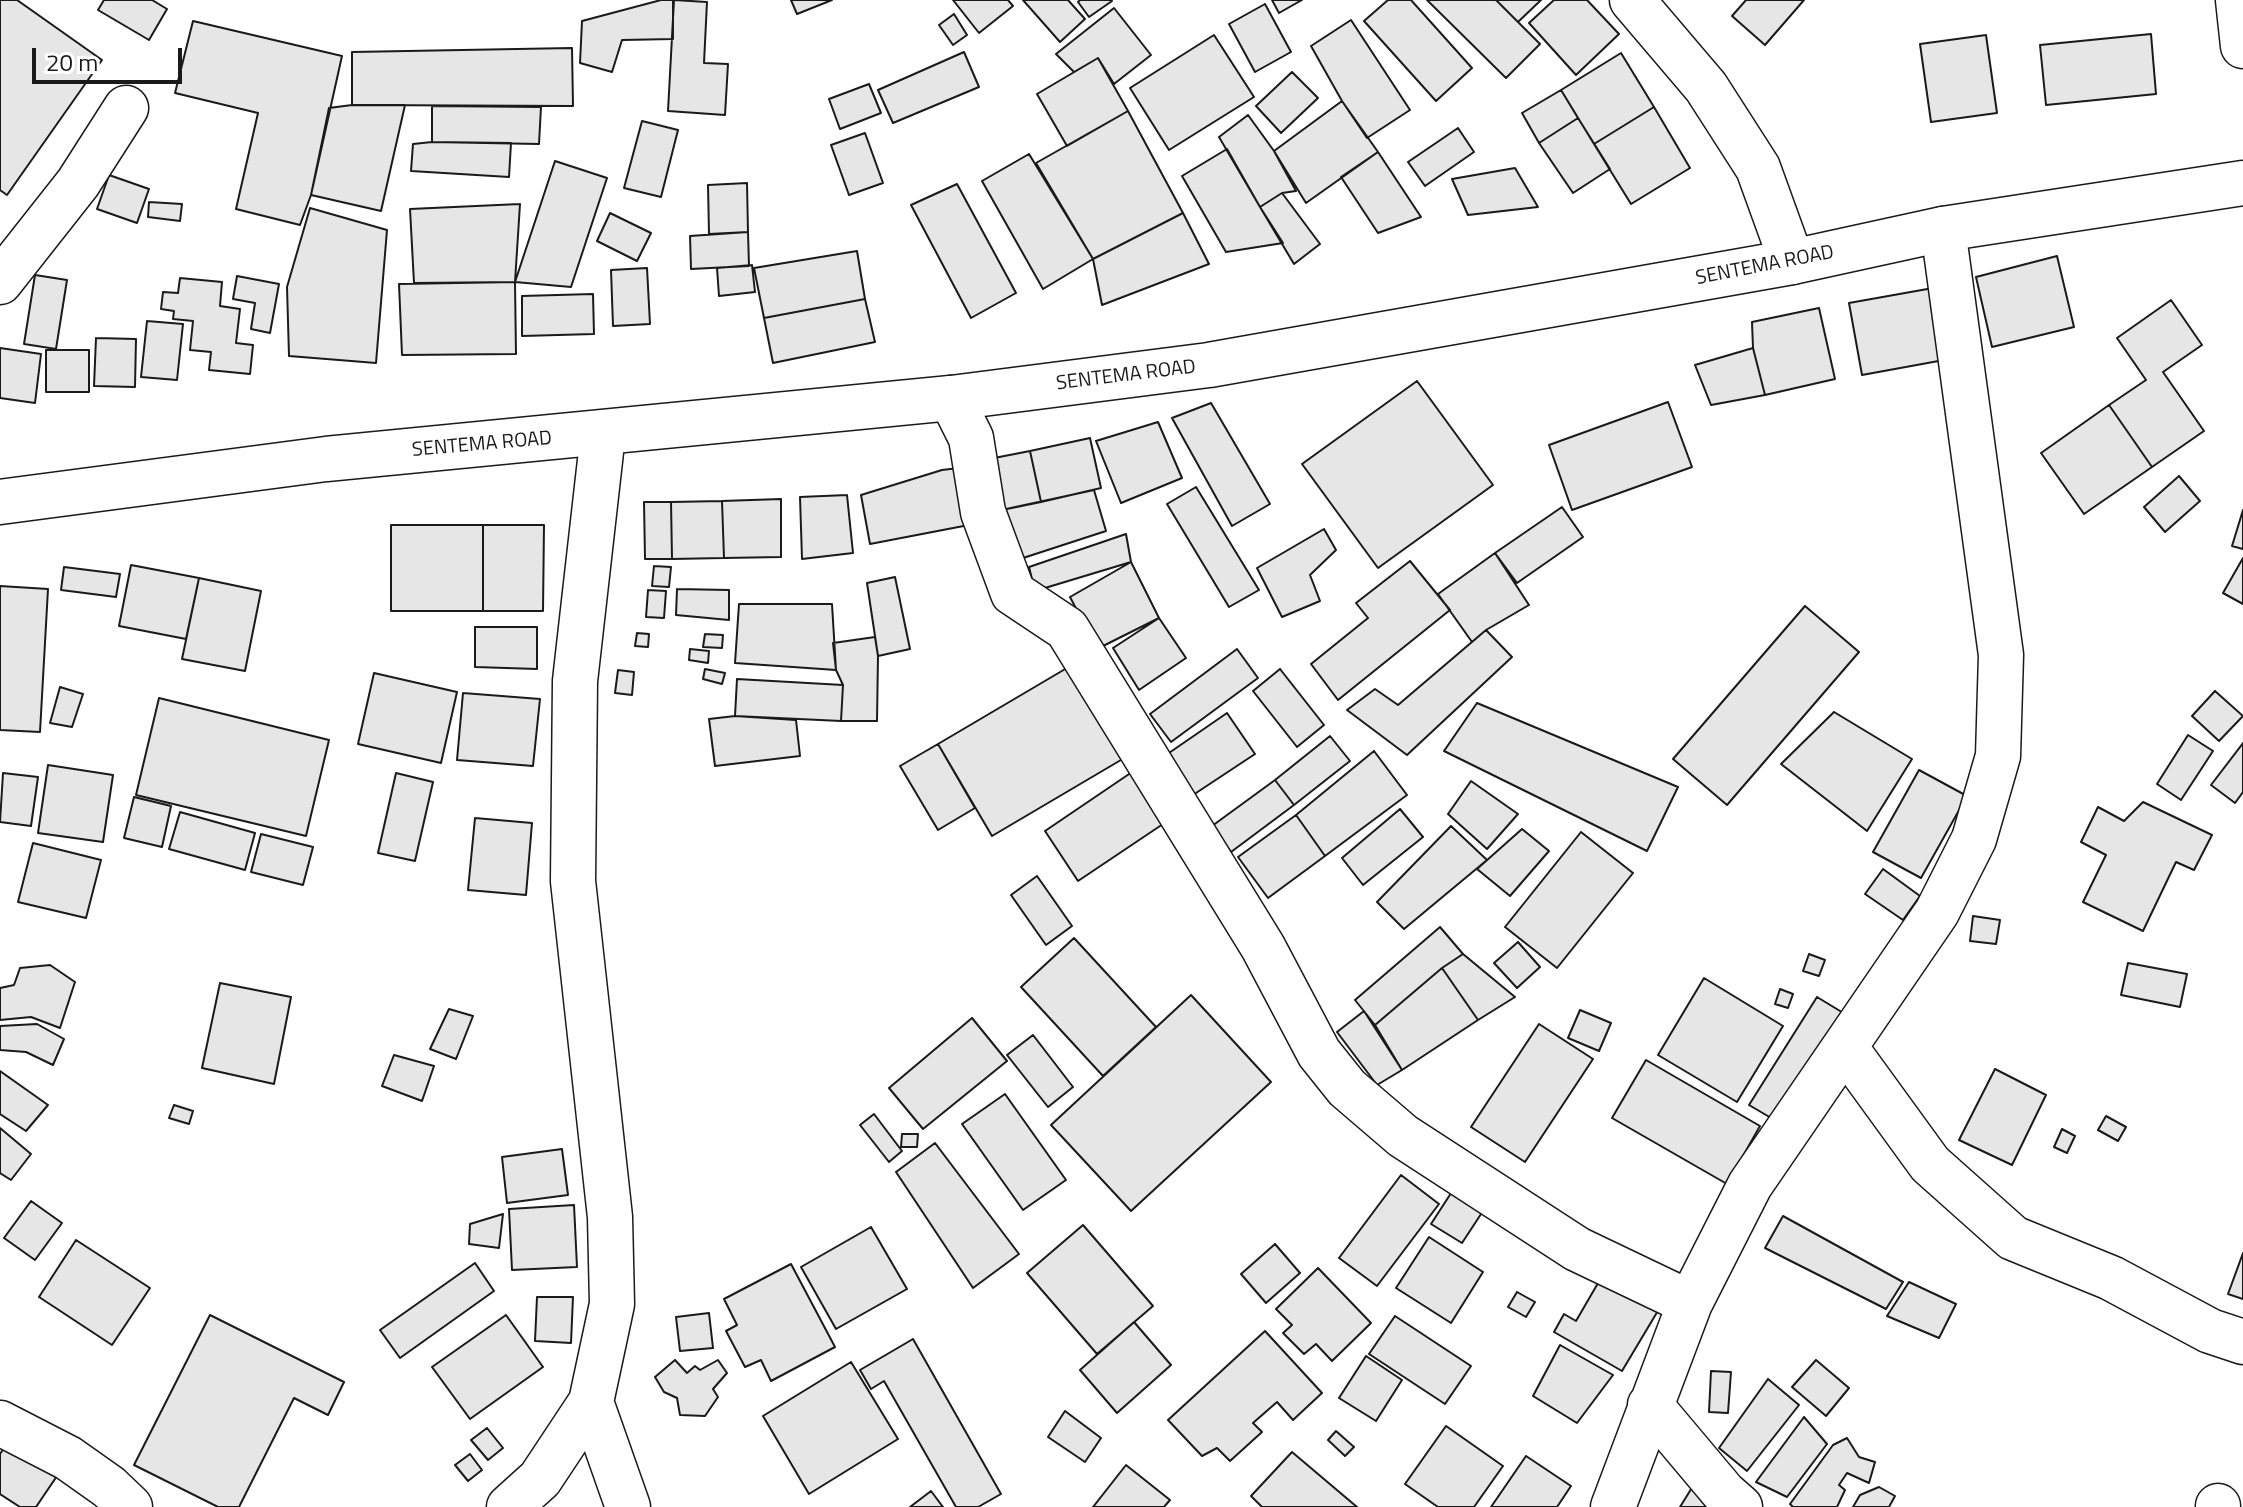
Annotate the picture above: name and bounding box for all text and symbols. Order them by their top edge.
scale bar [36,32,186,82]
text: 20 m [46,44,98,80]
street label: SENTEMA ROAD [1694,241,1836,291]
street label: SENTEMA ROAD [1055,356,1197,396]
street label: SENTEMA ROAD [411,427,553,463]

